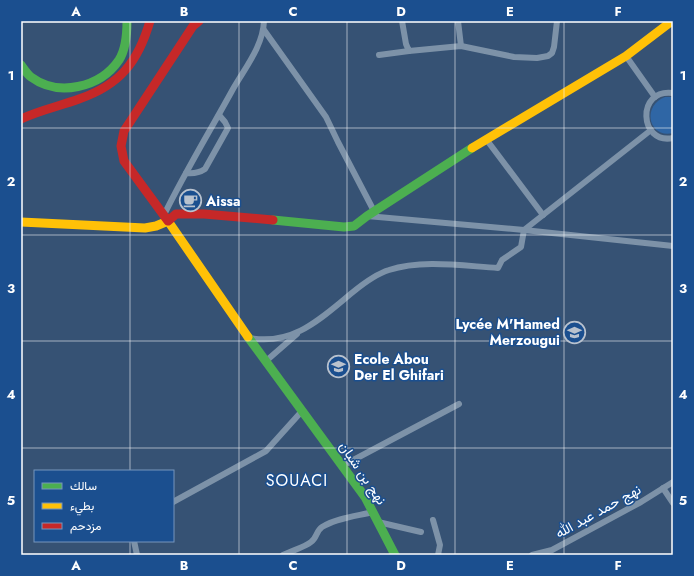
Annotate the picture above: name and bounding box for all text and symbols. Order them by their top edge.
text: A [70,2,81,21]
text: B [180,2,189,21]
text: C [288,2,298,21]
text: D [396,2,406,21]
text: E [506,2,514,21]
text: F [614,2,622,21]
text: 1 [8,66,14,85]
text: 1 [680,66,686,85]
text: 2 [7,172,15,191]
text: 2 [679,172,687,191]
cafe icon: Aissa [177,188,203,214]
place label: Aissa [205,191,240,211]
text: 3 [7,279,15,298]
text: 3 [679,279,687,298]
place label: Lycée M'Hamed Merzougui [456,314,560,350]
school or university icon: Lycée M'Hamed Merzougui [562,319,588,345]
place label: Ecole Abou Der El Ghifari [354,349,444,385]
school or university icon: Ecole Abou Der El Ghifari [325,354,351,380]
text: 4 [6,385,16,404]
text: 4 [678,385,688,404]
street label: نهج بن شبان [334,437,391,509]
district label: SOUACI [266,469,328,492]
legend [34,470,174,542]
text: سالك [70,477,97,495]
street label: نهج حمد عبد الله [551,479,645,544]
text: 5 [7,491,15,510]
text: 5 [679,491,687,510]
text: بطيء [70,497,94,516]
text: مزدحم [70,517,101,535]
text: A [70,556,81,575]
text: B [180,556,189,575]
text: C [288,556,298,575]
text: D [396,556,406,575]
text: E [506,556,514,575]
text: F [614,556,622,575]

